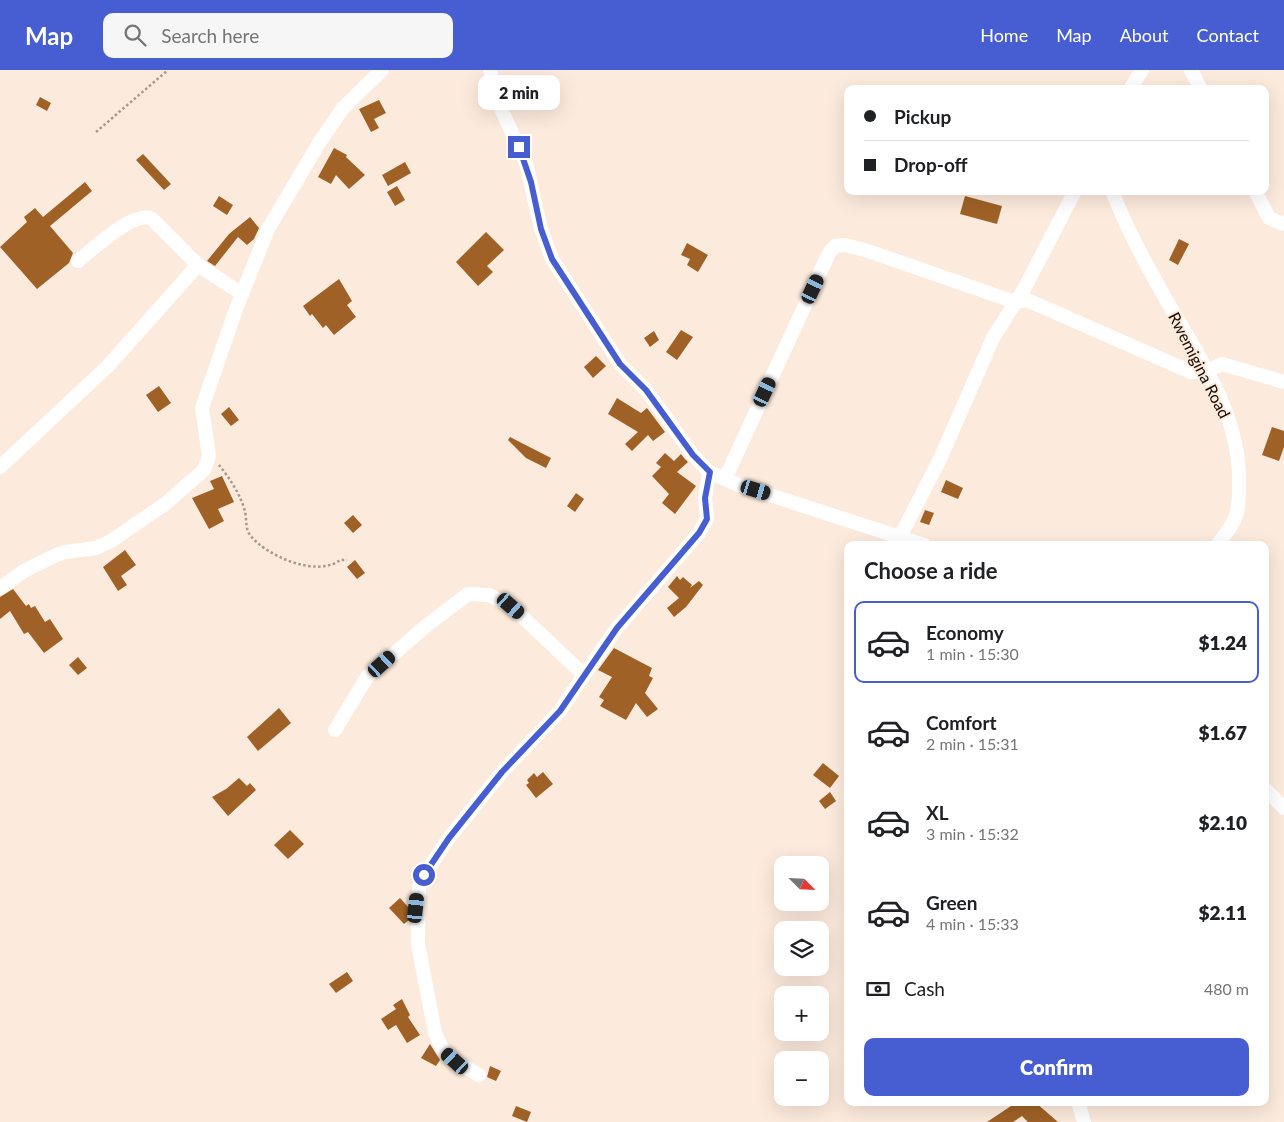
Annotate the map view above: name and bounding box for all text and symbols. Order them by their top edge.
search box [103,13,453,58]
text: Map [25,21,73,50]
icon: search [121,21,149,49]
text: Search here [161,24,259,47]
text: Home [980,24,1028,46]
text: Map [1056,24,1092,46]
text: About [1120,24,1169,46]
text: Contact [1197,24,1259,46]
callout: 2 min [478,75,560,110]
text: 2 min [499,83,539,102]
text: Pickup [894,105,951,128]
route end [508,136,530,158]
text: Drop-off [894,153,968,176]
car [799,272,826,306]
street label: Rwemigina Road [1165,309,1235,421]
car [751,375,778,409]
car [739,478,772,502]
text: Choose a ride [864,557,998,584]
car [494,590,527,622]
icon: car [866,620,911,665]
text: Economy [926,621,1004,644]
text: $1.24 [1198,631,1247,654]
text: 1 min · 15:30 [926,644,1019,663]
car [365,648,398,680]
icon: car [866,710,911,755]
text: Comfort [926,711,997,734]
text: $1.67 [1198,721,1247,744]
text: 2 min · 15:31 [926,734,1019,753]
icon: car [866,800,911,845]
text: XL [926,801,949,824]
text: $2.10 [1198,811,1247,834]
text: 3 min · 15:32 [926,824,1019,843]
north arrow [774,856,829,911]
map controls [774,856,829,1106]
route start [413,864,435,886]
icon: car [866,890,911,935]
text: Green [926,891,977,914]
car [406,892,425,924]
text: $2.11 [1198,901,1247,924]
text: 4 min · 15:33 [926,914,1019,933]
button: layers [774,921,829,976]
icon: cash [864,975,892,1003]
text: Cash [904,977,945,1000]
text: 480 m [1204,979,1249,998]
button: + [774,986,829,1041]
button: Confirm [864,1038,1249,1096]
car [438,1045,471,1077]
button: − [774,1051,829,1106]

